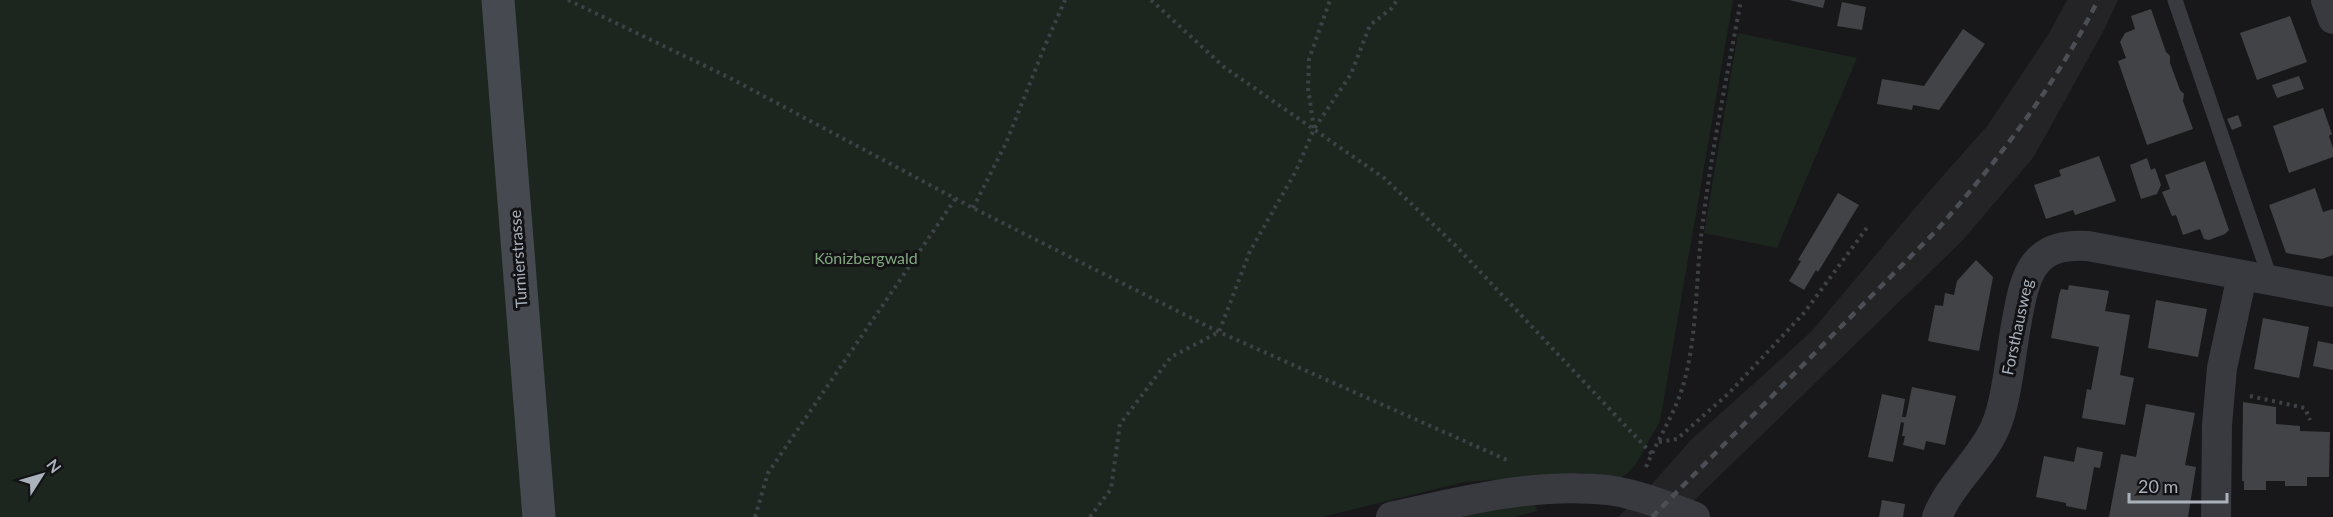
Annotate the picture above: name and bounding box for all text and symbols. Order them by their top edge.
street label: Turnierstrasse [505,209,530,309]
park label: Könizbergwald [814,248,918,267]
street label: Forsthausweg [1997,277,2036,377]
north arrow [12,445,72,505]
text: N [43,455,66,476]
scale bar [2129,466,2226,504]
text: 20 m [2138,475,2178,497]

